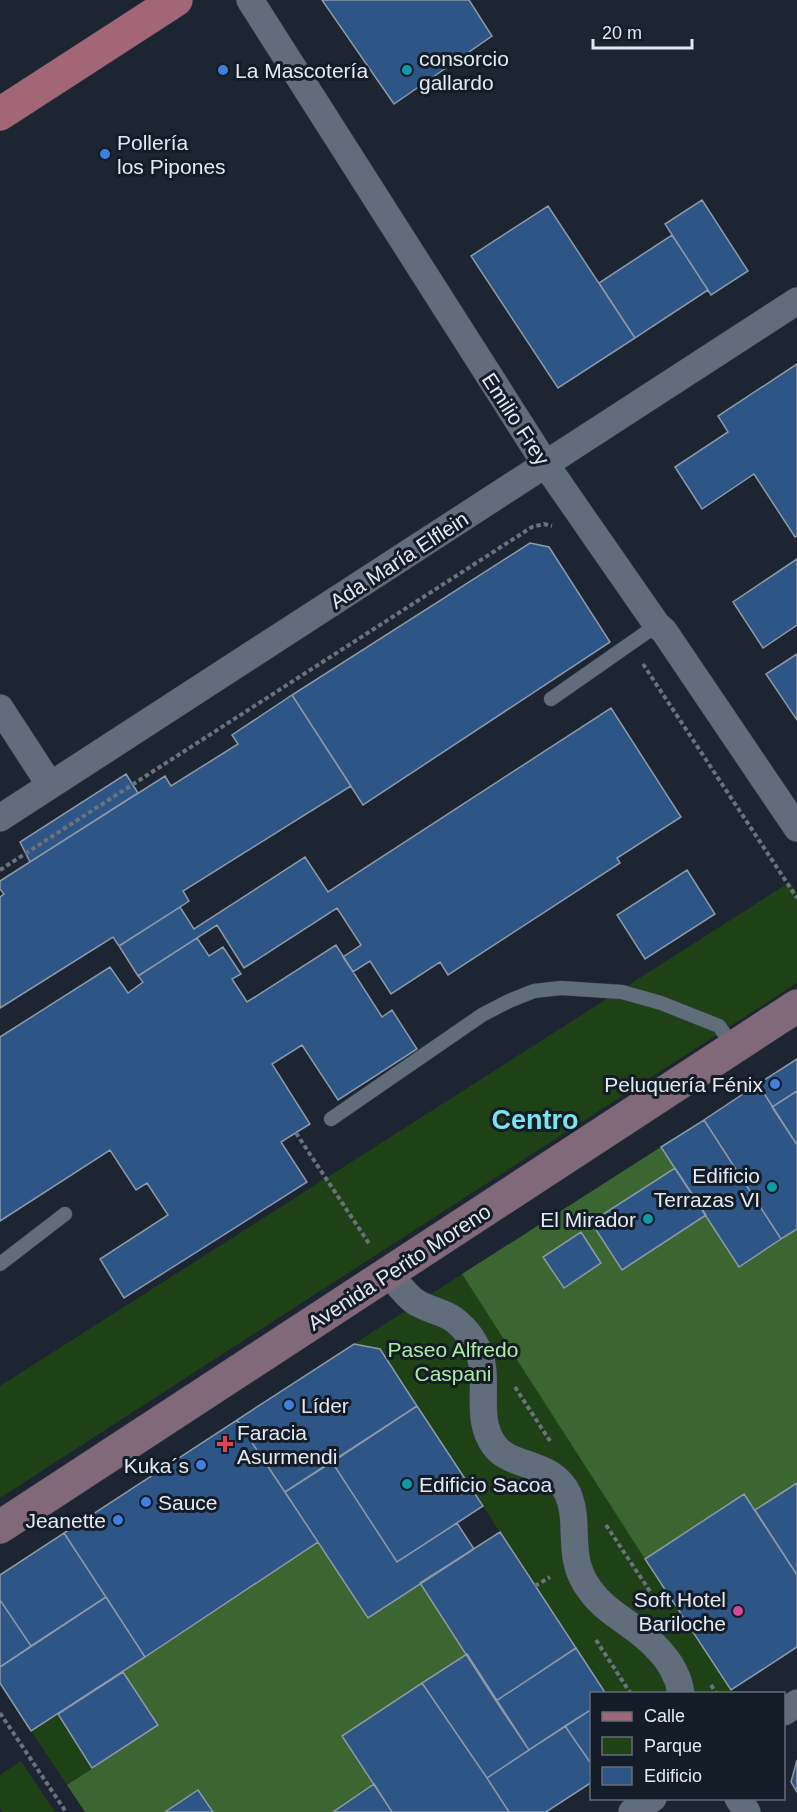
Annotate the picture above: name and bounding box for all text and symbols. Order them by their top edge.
scale bar [593,12,692,50]
text: 20 m [602,23,642,43]
place label: consorcio gallardo [419,47,509,94]
place label: La Mascotería [235,59,368,82]
marker: La Mascotería [216,63,230,77]
marker: consorcio gallardo [400,63,414,77]
place label: Pollería los Pipones [117,131,226,178]
marker: Pollería los Pipones [98,147,112,161]
street label: Emilio Frey [478,369,555,470]
street label: Ada María Elflein [326,507,472,613]
place label: Peluquería Fénix [604,1073,763,1096]
marker: Peluquería Fénix [768,1077,782,1091]
district label: Centro [492,1105,579,1135]
place label: Edificio Terrazas VI [654,1164,760,1211]
marker: Edificio Terrazas VI [765,1180,779,1194]
street label: Avenida Perito Moreno [303,1199,495,1335]
place label: El Mirador [540,1208,636,1231]
marker: El Mirador [641,1212,655,1226]
park label: Paseo Alfredo Caspani [388,1338,518,1385]
place label: Líder [301,1394,349,1417]
marker: Líder [282,1398,296,1412]
place label: Faracia Asurmendi [237,1421,337,1468]
marker: Faracia Asurmendi [218,1437,232,1451]
place label: Kuka´s [124,1454,189,1477]
marker: Kuka´s [194,1458,208,1472]
place label: Edificio Sacoa [419,1473,552,1496]
marker: Edificio Sacoa [400,1477,414,1491]
place label: Sauce [158,1491,218,1514]
marker: Sauce [139,1495,153,1509]
place label: Jeanette [25,1509,106,1532]
marker: Jeanette [111,1513,125,1527]
place label: Soft Hotel Bariloche [634,1588,726,1635]
marker: Soft Hotel Bariloche [731,1604,745,1618]
legend [590,1692,785,1800]
text: Calle [644,1706,685,1726]
text: Parque [644,1736,702,1756]
text: Edificio [644,1766,702,1786]

